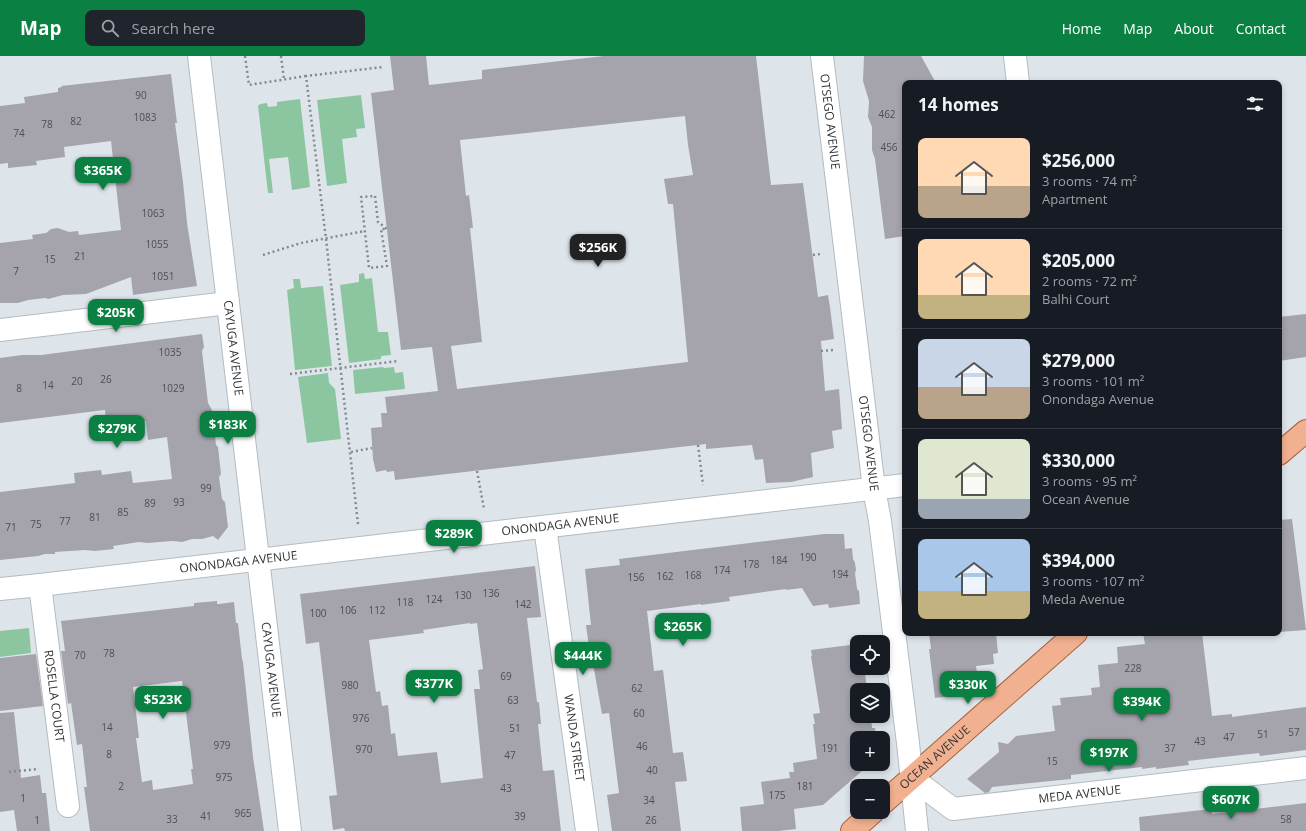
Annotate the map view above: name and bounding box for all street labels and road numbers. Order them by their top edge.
street label: OTSEGO AVENUE [816,73,845,170]
street label: CAYUGA AVENUE [220,299,248,397]
street label: OTSEGO AVENUE [855,394,883,492]
street label: ONONDAGA AVENUE [500,509,620,540]
street label: ONONDAGA AVENUE [179,546,298,577]
street label: CAYUGA AVENUE [258,621,286,718]
street label: ROSELLA COURT [40,649,69,744]
street label: WANDA STREET [560,693,589,783]
street label: OCEAN AVENUE [895,721,974,793]
street label: MEDA AVENUE [1038,781,1122,807]

